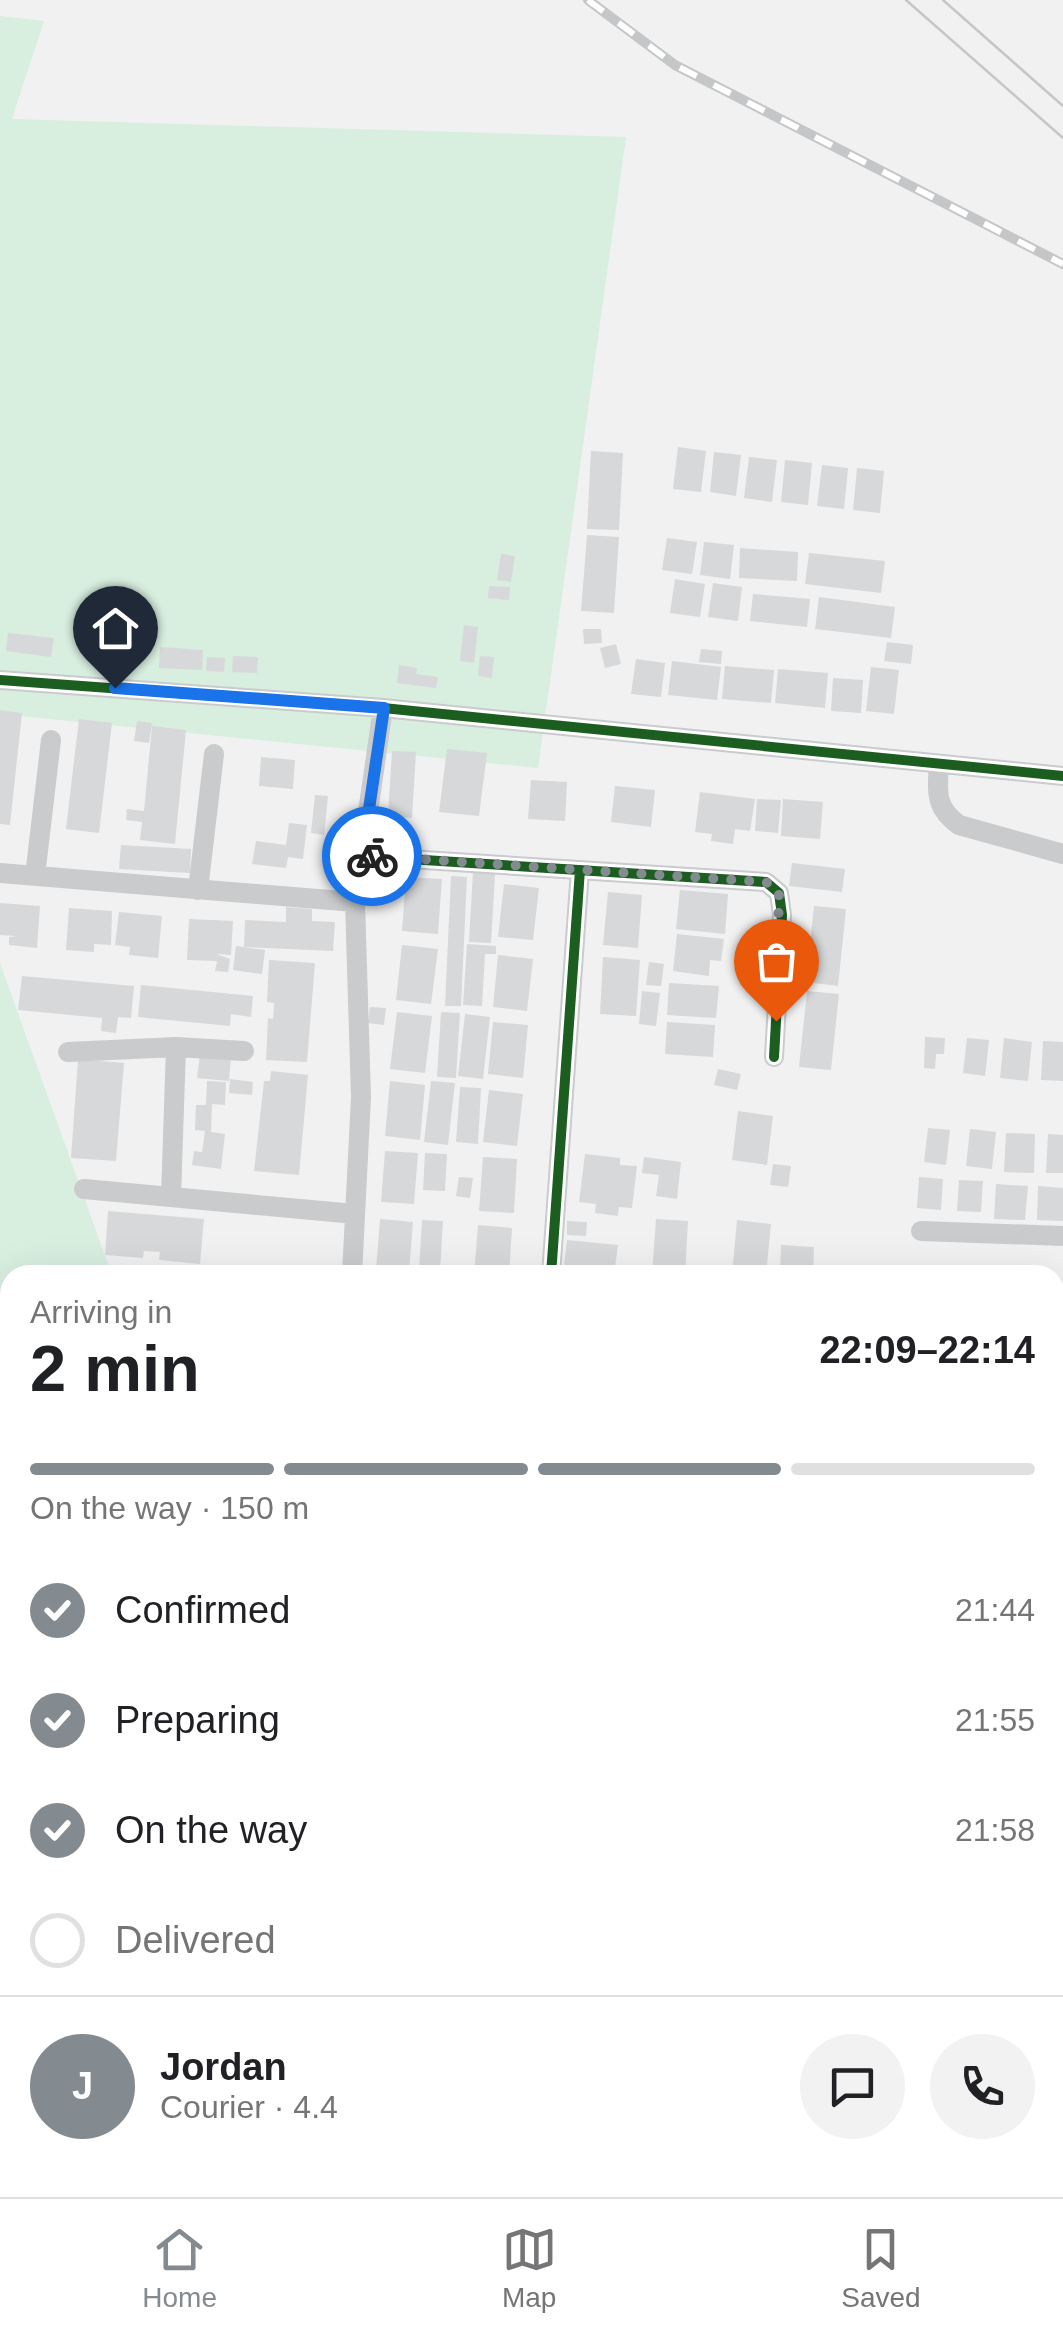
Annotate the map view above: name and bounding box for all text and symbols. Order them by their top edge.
pin [73,586,158,689]
icon: home [88,601,143,656]
courier [322,806,422,906]
icon: bike [345,829,400,884]
pin [734,919,819,1022]
icon: bag [749,934,804,989]
text: Arriving in [30,1294,172,1330]
text: 22:09–22:14 [819,1329,1035,1371]
text: 2 min [30,1332,200,1405]
text: On the way · 150 m [30,1490,309,1526]
icon: check [30,1583,85,1638]
text: Confirmed [115,1589,290,1631]
text: 21:44 [955,1592,1035,1628]
icon: check [30,1693,85,1748]
text: Preparing [115,1699,280,1741]
text: 21:55 [955,1702,1035,1738]
icon: check [30,1803,85,1858]
text: On the way [115,1809,307,1851]
text: 21:58 [955,1812,1035,1848]
text: Delivered [115,1919,276,1961]
button: chat [800,2034,905,2139]
button: phone [930,2034,1035,2139]
text: Jordan [160,2046,287,2088]
text: J [72,2065,93,2107]
text: Courier · 4.4 [160,2089,338,2125]
tab: Home [142,2222,217,2314]
tab: Map [502,2222,557,2314]
tab: Saved [841,2222,921,2314]

